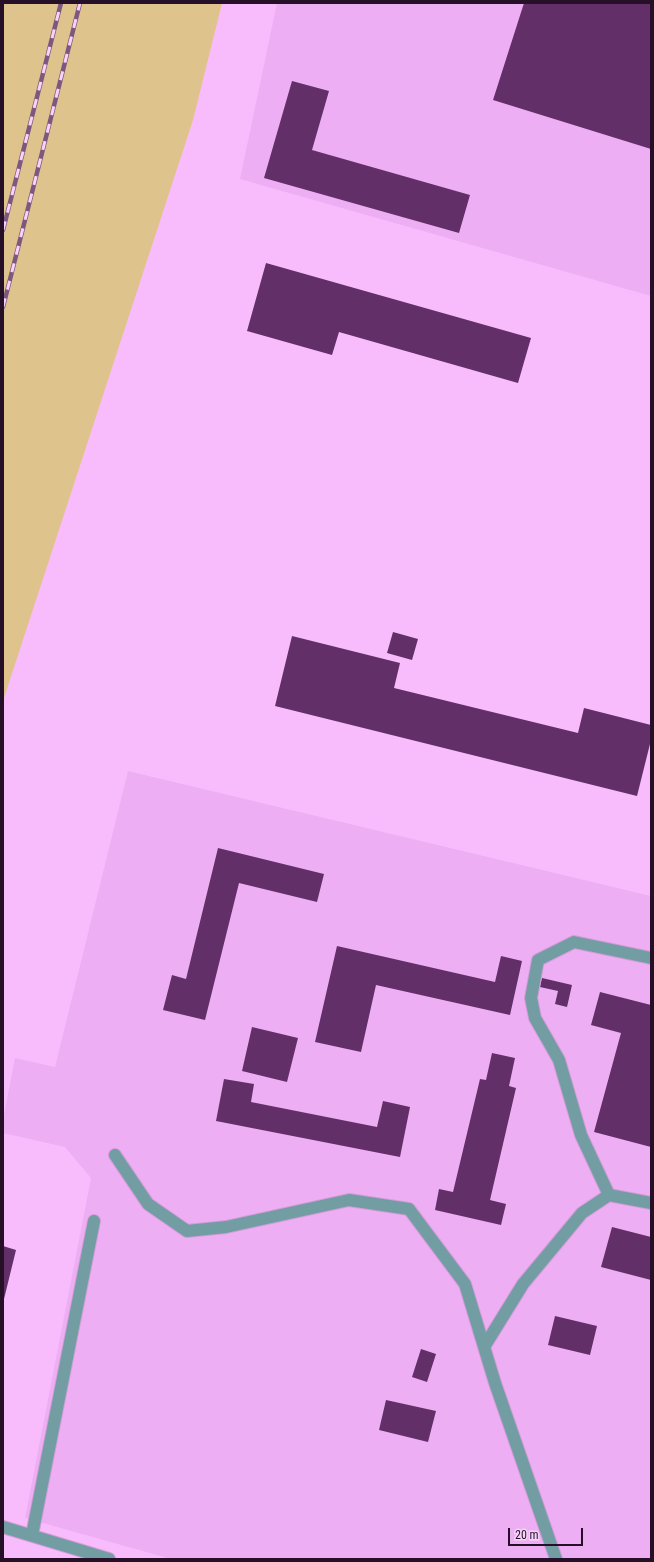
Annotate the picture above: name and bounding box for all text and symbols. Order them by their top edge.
scale bar [510,1520,585,1546]
text: 20 m [515,1528,539,1542]

